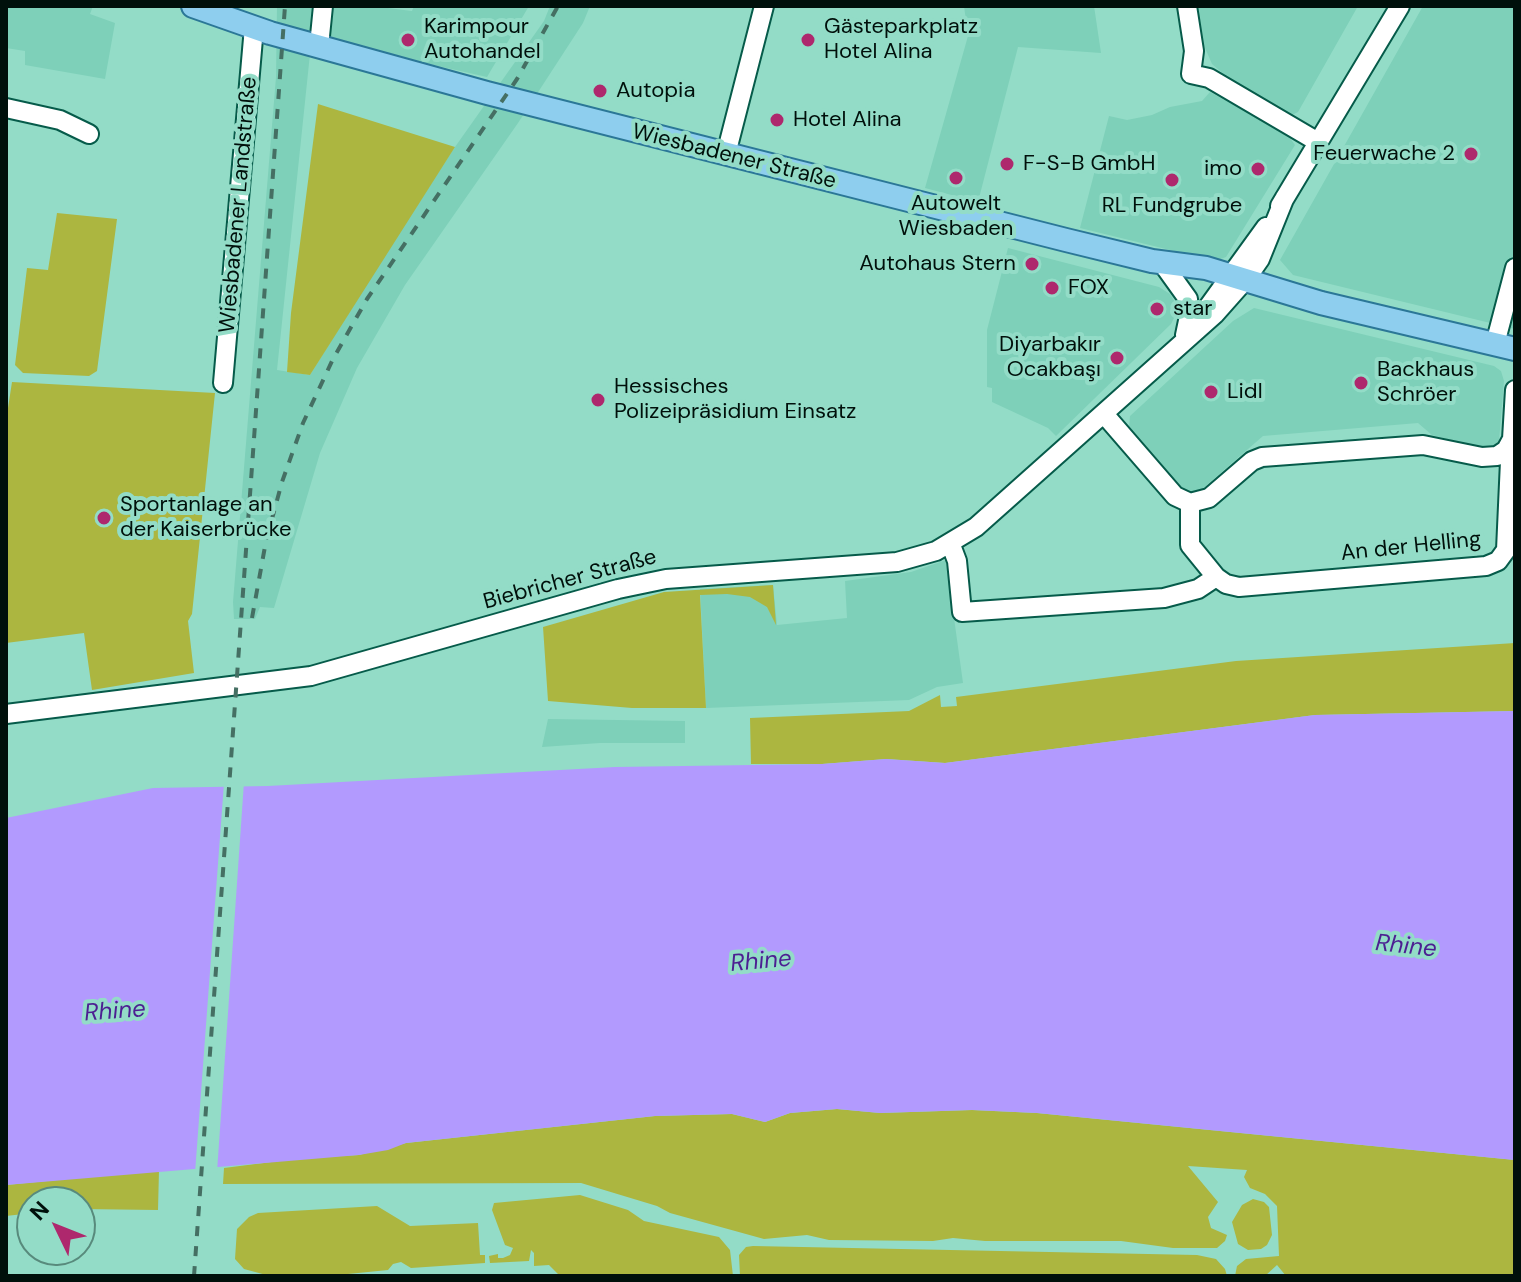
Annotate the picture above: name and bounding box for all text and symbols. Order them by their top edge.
place label: Karimpour Autohandel [424,14,541,66]
place label: Gästeparkplatz Hotel Alina [824,14,978,66]
marker: Karimpour Autohandel [399,31,417,49]
marker: Gästeparkplatz Hotel Alina [799,31,817,49]
street label: Wiesbadener Landstraße [215,76,263,334]
place label: Autopia [616,78,695,104]
marker: Autopia [591,82,609,100]
place label: Hotel Alina [793,107,902,133]
marker: Hotel Alina [768,111,786,129]
street label: Wiesbadener Straße [629,119,839,195]
place label: Feuerwache 2 [1313,141,1455,167]
marker: Feuerwache 2 [1462,145,1480,163]
place label: F-S-B GmbH [1023,151,1155,177]
marker: F-S-B GmbH [998,155,1016,173]
place label: imo [1204,156,1242,182]
marker: imo [1249,160,1267,178]
marker: Autowelt Wiesbaden [947,169,965,187]
marker: RL Fundgrube [1163,171,1181,189]
place label: Autowelt Wiesbaden [899,191,1013,242]
place label: RL Fundgrube [1102,193,1242,219]
place label: Autohaus Stern [859,251,1016,277]
marker: Autohaus Stern [1023,255,1041,273]
place label: FOX [1068,275,1109,301]
marker: FOX [1043,279,1061,297]
place label: star [1173,296,1212,322]
marker: star [1148,300,1166,318]
place label: Diyarbakır Ocakbaşı [999,332,1101,384]
marker: Diyarbakır Ocakbaşı [1108,349,1126,367]
place label: Backhaus Schröer [1377,357,1474,408]
place label: Hessisches Polizeipräsidium Einsatz [614,374,856,426]
marker: Backhaus Schröer [1352,374,1370,392]
place label: Lidl [1227,379,1263,405]
marker: Lidl [1202,383,1220,401]
marker: Hessisches Polizeipräsidium Einsatz [589,391,607,409]
place label: Sportanlage an der Kaiserbrücke [120,492,291,544]
marker: Sportanlage an der Kaiserbrücke [95,509,113,527]
street label: An der Helling [1340,527,1482,567]
street label: Biebricher Straße [481,544,659,616]
water label: Rhine [1374,929,1438,965]
water label: Rhine [729,945,793,979]
water label: Rhine [83,995,147,1029]
north arrow [16,1186,96,1266]
text: N [23,1195,56,1226]

